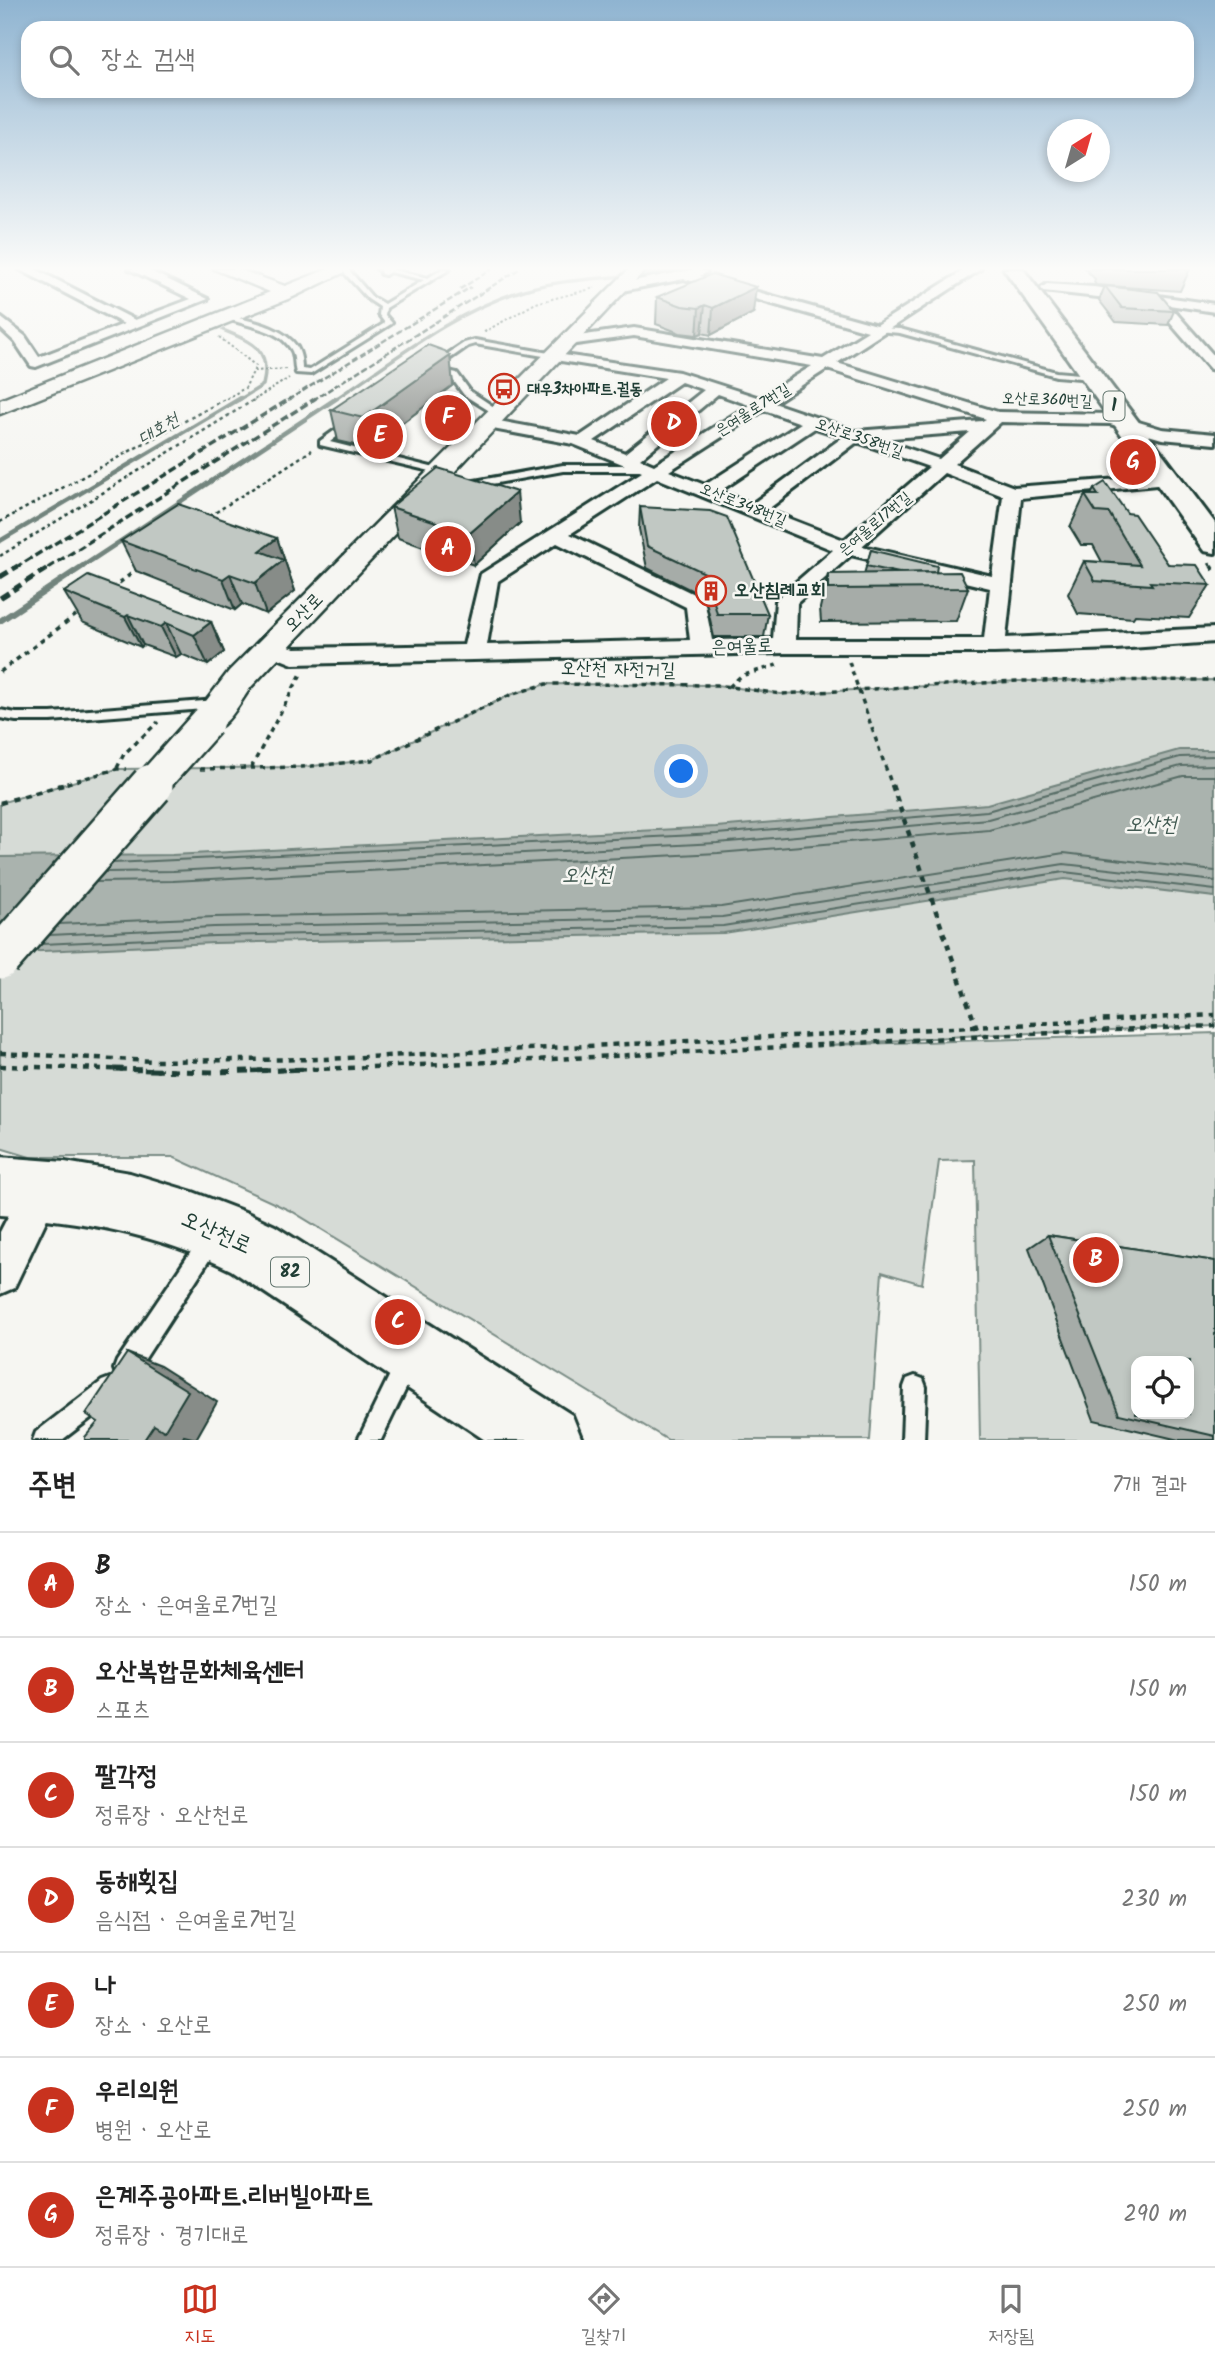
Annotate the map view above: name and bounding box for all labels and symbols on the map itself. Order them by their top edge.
north arrow [1047,119,1110,182]
bus stop icon: 대우3차아파트.궐동 [487,372,521,406]
place label: 대우3차아파트.궐동 [527,377,643,402]
street label: 은여울로7번길 [710,377,796,443]
street label: 오산로360번길 [1001,386,1093,414]
pin: F [425,392,471,444]
road number: 1 [1104,392,1124,420]
pin: D [651,398,697,450]
water label: 대호천 [133,406,186,454]
pin: E [357,410,403,462]
street label: 오산로358번길 [812,411,907,465]
pin: G [1110,436,1156,488]
street label: 오산로348번길 [696,476,790,534]
street label: 은여울로17번길 [833,486,917,562]
pin: A [425,523,471,575]
building icon: 오산침례교회 [694,574,728,608]
place label: 오산침례교회 [734,576,826,606]
street label: 오산로 [277,586,331,640]
street label: 은여울로 [711,631,773,663]
street label: 오산천 자전거길 [560,654,676,686]
your location [664,754,698,788]
water label: 오산천 [1126,809,1178,842]
water label: 오산천 [561,859,615,893]
street label: 오산천로 [175,1202,257,1264]
pin: B [1073,1234,1119,1286]
road number: 82 [271,1258,309,1287]
pin: C [375,1296,421,1348]

